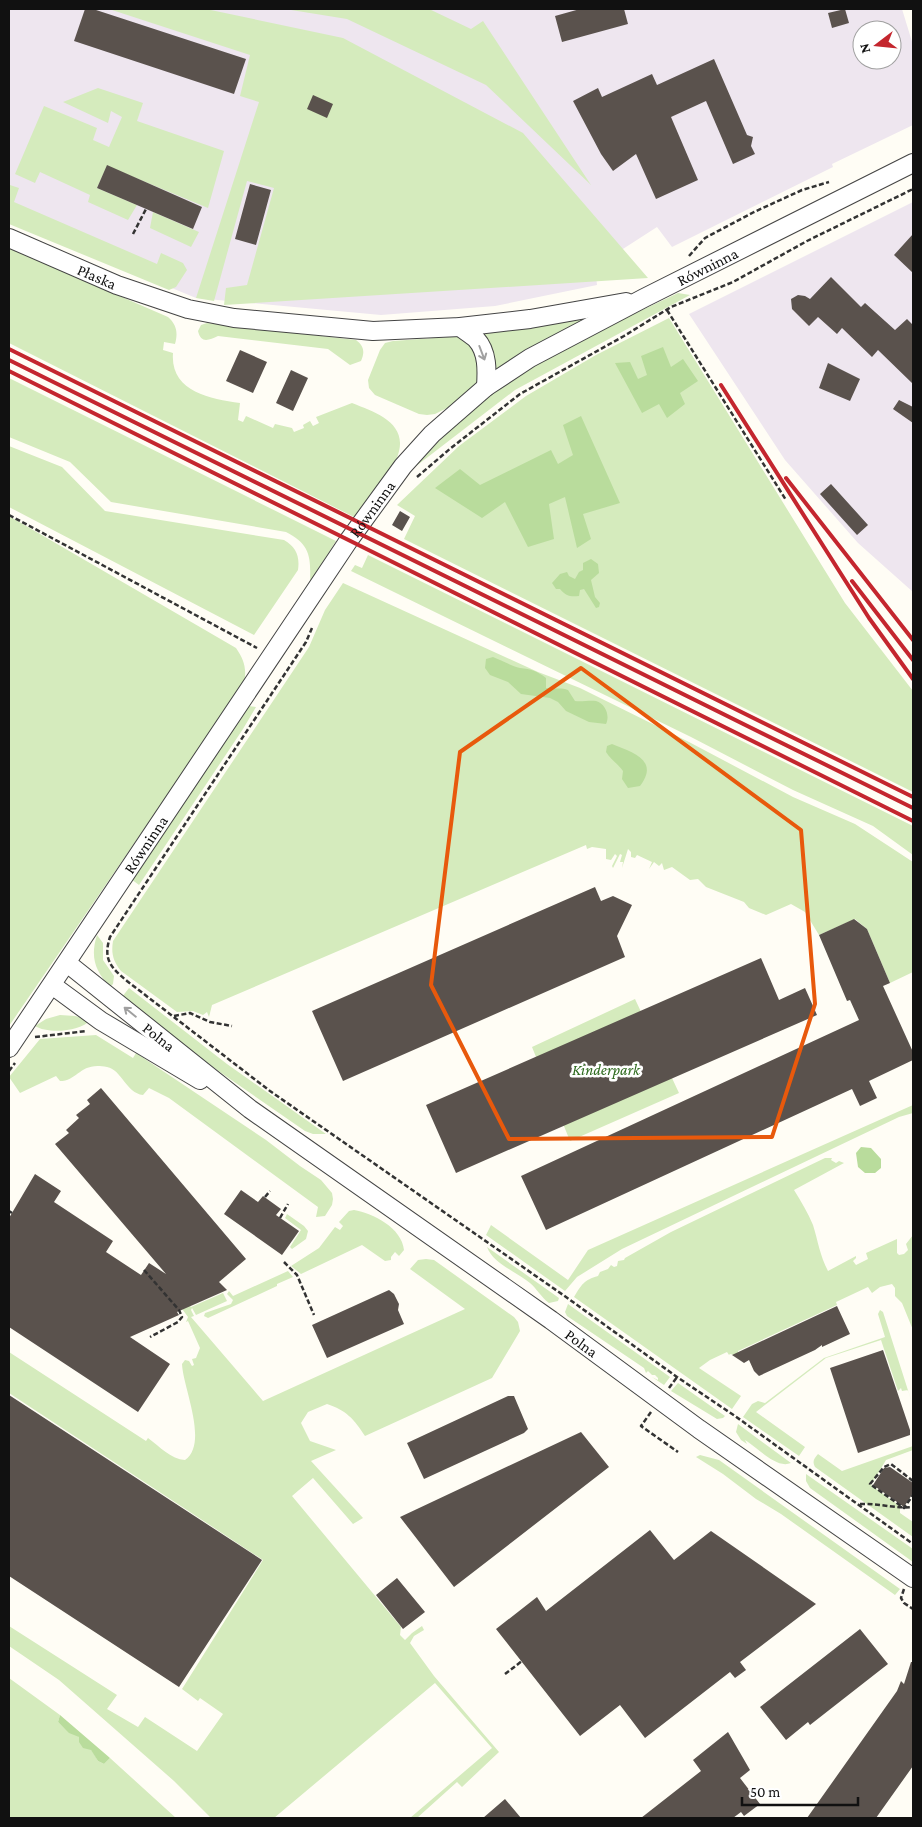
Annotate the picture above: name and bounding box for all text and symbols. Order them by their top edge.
north arrow [852,20,902,70]
text: N [855,41,874,55]
street label: Równinna [674,244,741,289]
street label: Płaska [75,261,120,293]
one-way arrow [478,345,487,360]
street label: Równinna [346,477,399,541]
street label: Równinna [120,812,171,877]
one-way arrow [124,1007,137,1018]
street label: Polna [140,1019,179,1055]
park label: Kinderpark [572,1061,641,1079]
street label: Polna [562,1326,602,1361]
scale bar [742,1774,858,1806]
text: 50 m [750,1784,780,1800]

